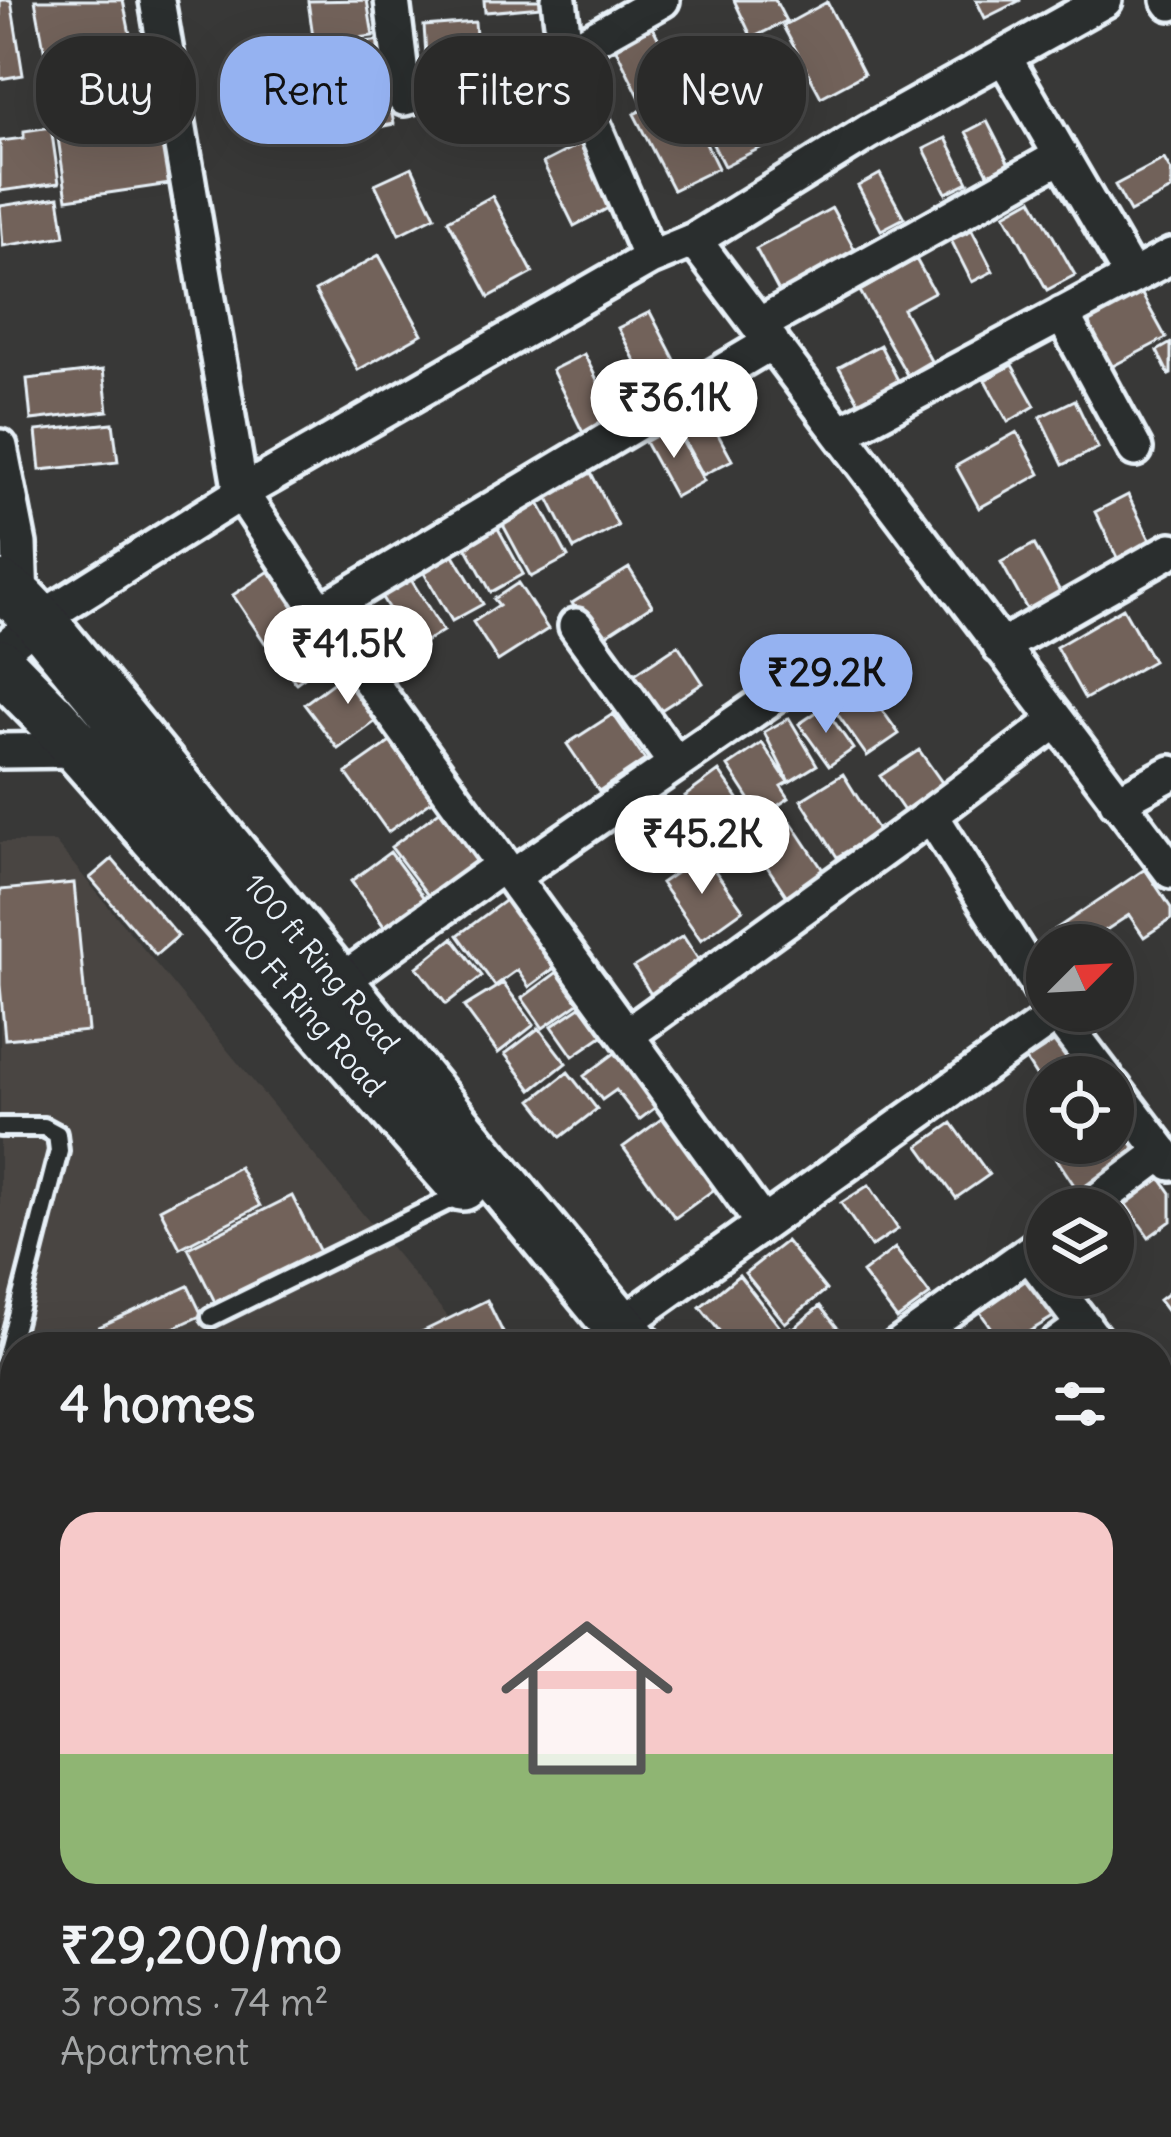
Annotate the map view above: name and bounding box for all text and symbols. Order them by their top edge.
chip: Buy [36,36,196,144]
chip: Rent [220,36,390,144]
chip: Filters [414,36,613,144]
chip: New [637,36,806,144]
pin: ₹36.1K [576,359,772,461]
text: ₹36.1K [617,373,731,422]
pin: ₹41.5K [250,605,446,707]
text: ₹41.5K [291,619,405,668]
pin: ₹29.2K [728,634,924,736]
text: ₹29.2K [767,648,885,697]
pin: ₹45.2K [604,795,800,897]
text: ₹45.2K [642,809,762,858]
street label: 100 ft Ring Road [236,865,408,1061]
street label: 100 Ft Ring Road [214,906,394,1104]
north arrow [1026,924,1134,1032]
map controls [1026,924,1134,1296]
button: locate [1026,1056,1134,1164]
button: layers [1026,1188,1134,1296]
icon: filters [1047,1371,1113,1437]
text: 4 homes [60,1372,255,1436]
icon: home [479,1590,695,1806]
text: ₹29,200/mo [60,1913,342,1977]
text: 3 rooms · 74 m² [60,1978,329,2027]
text: Apartment [60,2027,249,2076]

